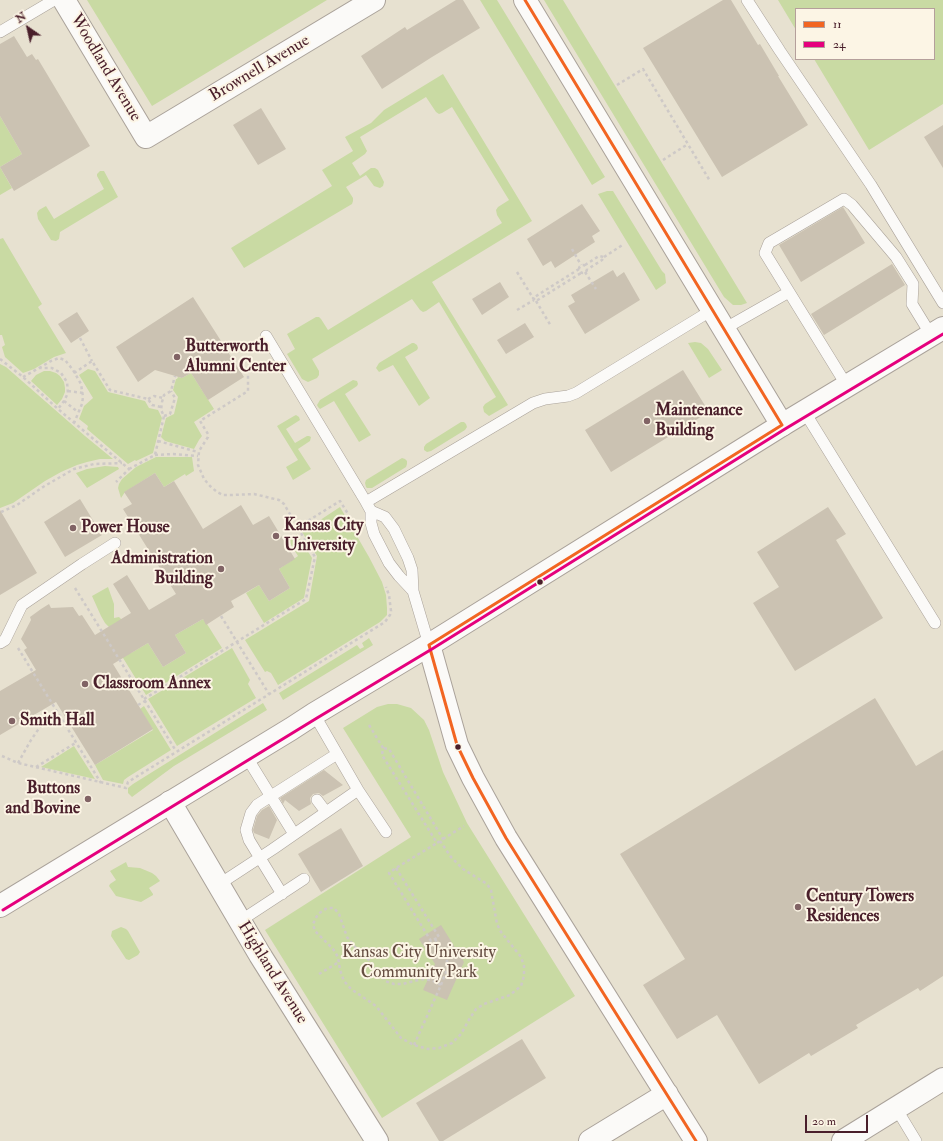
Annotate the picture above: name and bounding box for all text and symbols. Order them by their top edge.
north arrow [8,8,48,48]
legend [795,8,935,60]
text: N [13,9,29,26]
street label: Woodland Avenue [65,11,145,125]
text: 11 [833,17,842,32]
street label: Brownell Avenue [206,31,314,107]
text: 24 [833,37,846,52]
place label: Butterworth Alumni Center [185,337,286,377]
marker: Butterworth Alumni Center [172,352,182,362]
place label: Maintenance Building [655,401,743,441]
marker: Maintenance Building [642,416,652,426]
place label: Kansas City University [284,516,364,556]
place label: Power House [81,518,170,538]
marker: Power House [68,523,78,533]
marker: Kansas City University [271,531,281,541]
place label: Administration Building [111,549,213,589]
marker: Administration Building [216,564,226,574]
unlabelled marker [535,577,545,587]
place label: Classroom Annex [93,674,211,694]
marker: Classroom Annex [80,679,90,689]
place label: Smith Hall [20,711,95,731]
marker: Smith Hall [7,716,17,726]
unlabelled marker [453,742,463,752]
place label: Buttons and Bovine [5,779,80,819]
marker: Buttons and Bovine [83,794,93,804]
place label: Century Towers Residences [806,887,914,927]
marker: Century Towers Residences [793,902,803,912]
street label: Highland Avenue [232,918,312,1028]
park label: Kansas City University Community Park [342,943,496,983]
scale bar [807,1107,870,1133]
text: 20 m [812,1114,836,1129]

